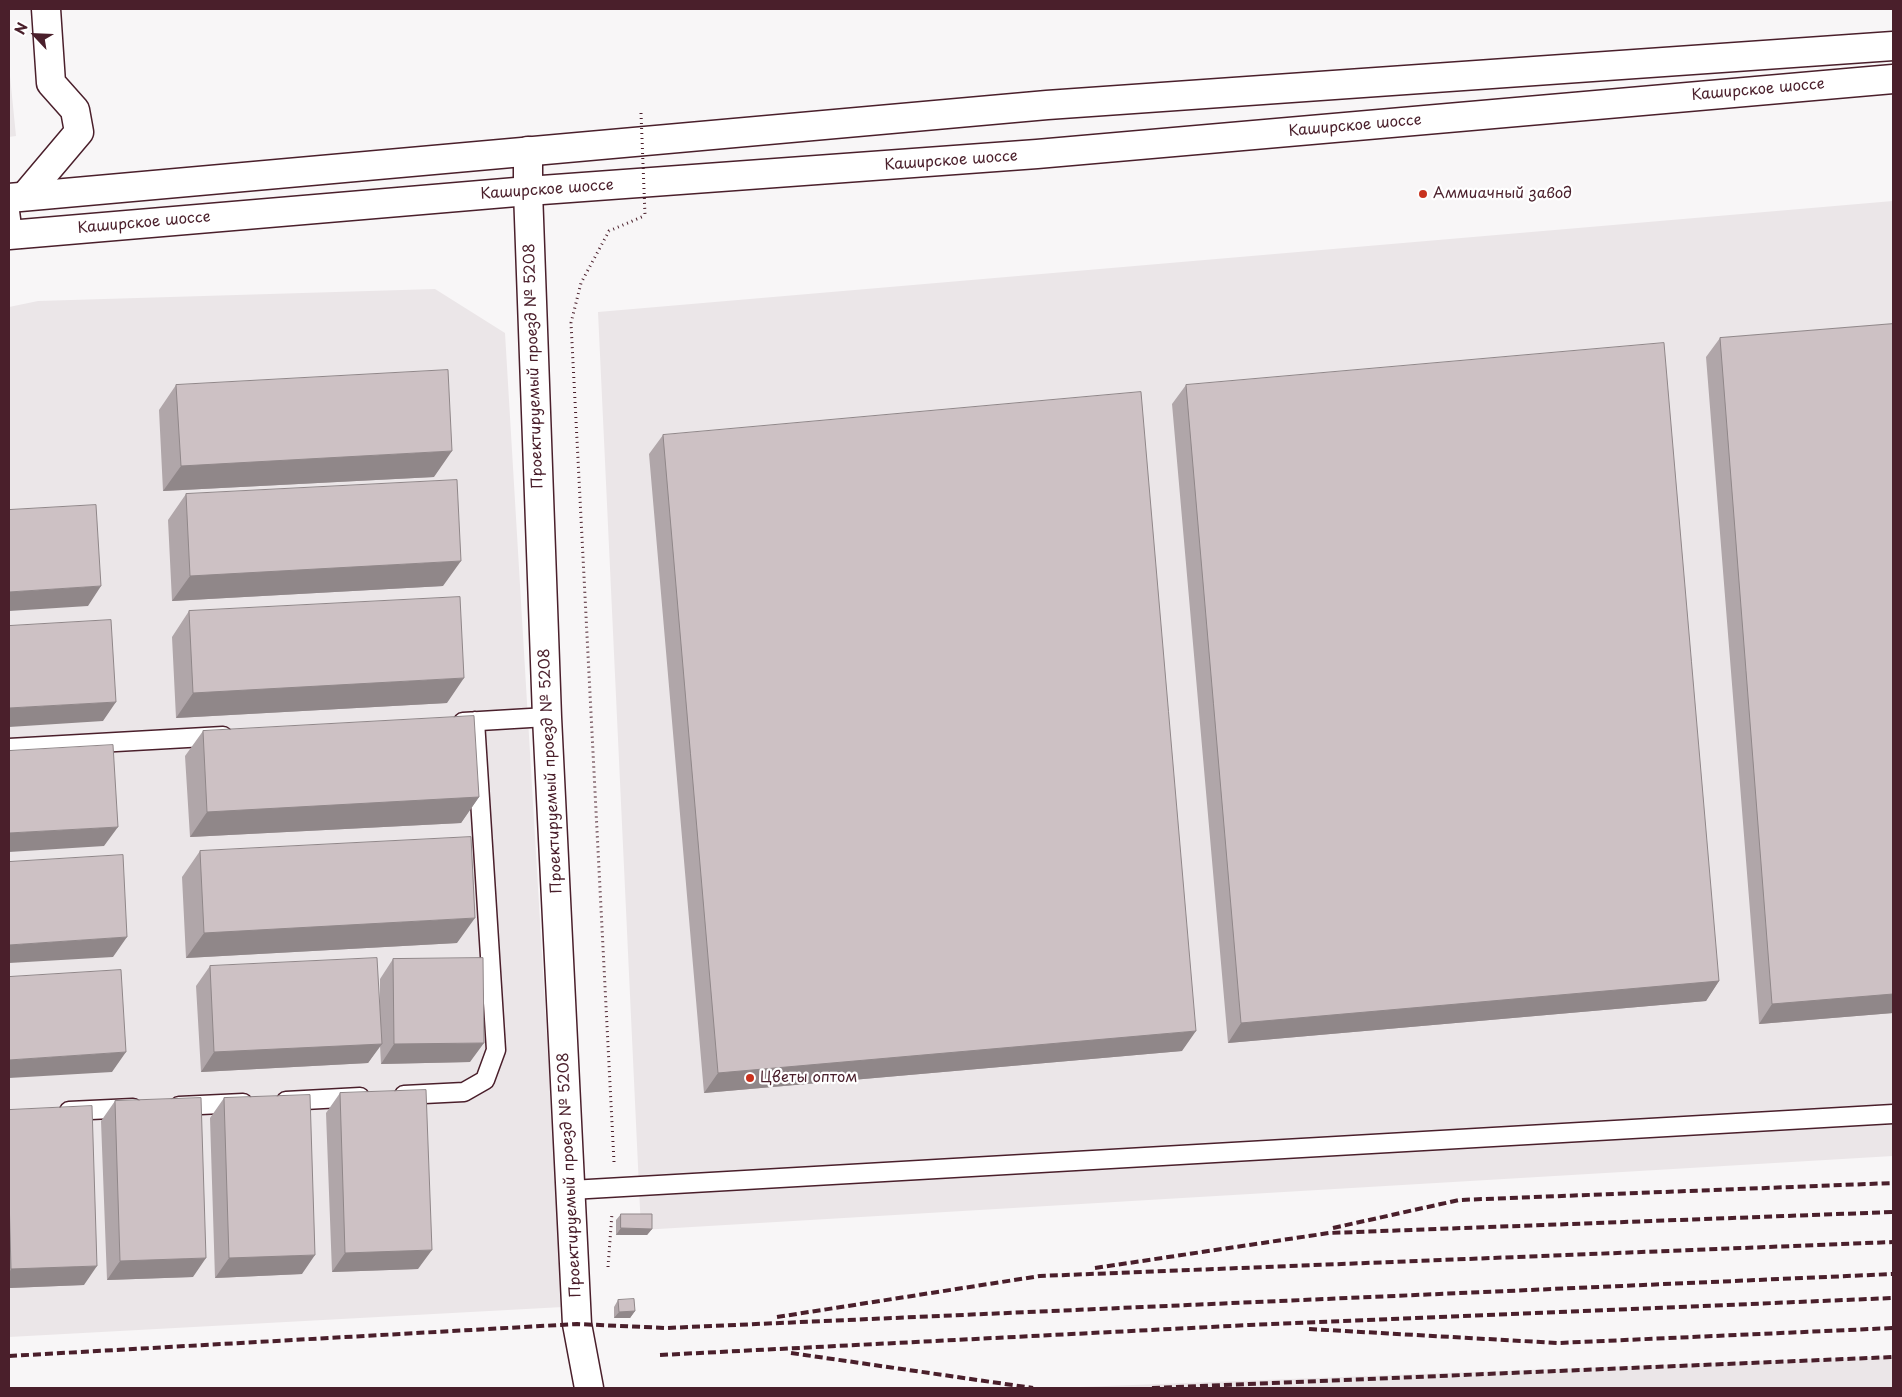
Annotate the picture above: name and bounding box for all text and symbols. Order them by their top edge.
north arrow [10,10,60,60]
text: N [9,19,33,38]
street label: Каширское шоссе [1691,75,1825,105]
street label: Каширское шоссе [1288,111,1422,141]
street label: Каширское шоссе [884,147,1018,175]
street label: Каширское шоссе [480,176,614,204]
place label: Аммиачный завод [1433,185,1572,203]
marker: Аммиачный завод [1417,188,1429,200]
street label: Каширское шоссе [77,208,211,238]
street label: Проектируемый проезд № 5208 [521,243,547,489]
street label: Проектируемый проезд № 5208 [536,648,566,894]
street label: Проектируемый проезд № 5208 [555,1052,585,1298]
place label: Цветы оптом [760,1069,857,1087]
marker: Цветы оптом [744,1072,756,1084]

